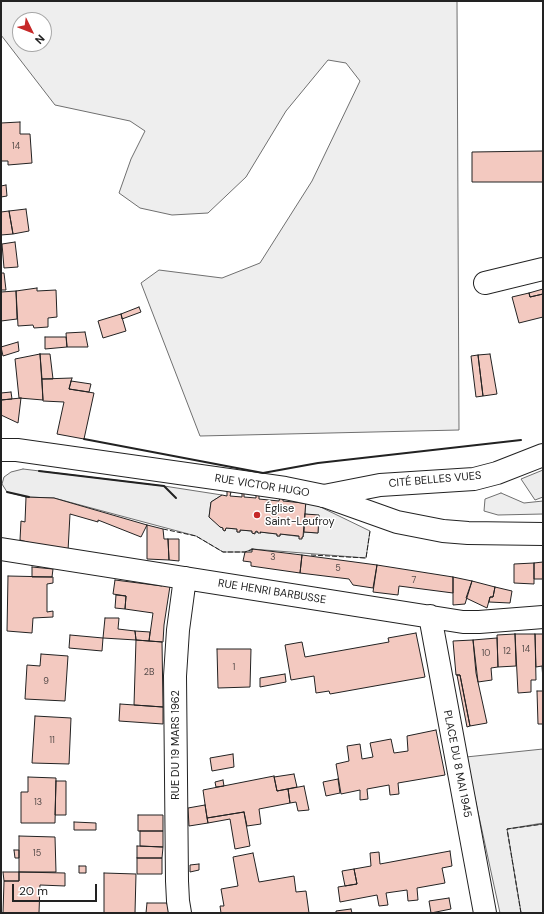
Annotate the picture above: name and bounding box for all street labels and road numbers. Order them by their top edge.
street label: CITÉ BELLES VUES [388,469,482,491]
street label: RUE VICTOR HUGO [214,472,310,500]
street label: RUE HENRI BARBUSSE [217,577,327,607]
street label: RUE DU 19 MARS 1962 [169,690,183,800]
street label: PLACE DU 8 MAI 1945 [440,709,474,819]

